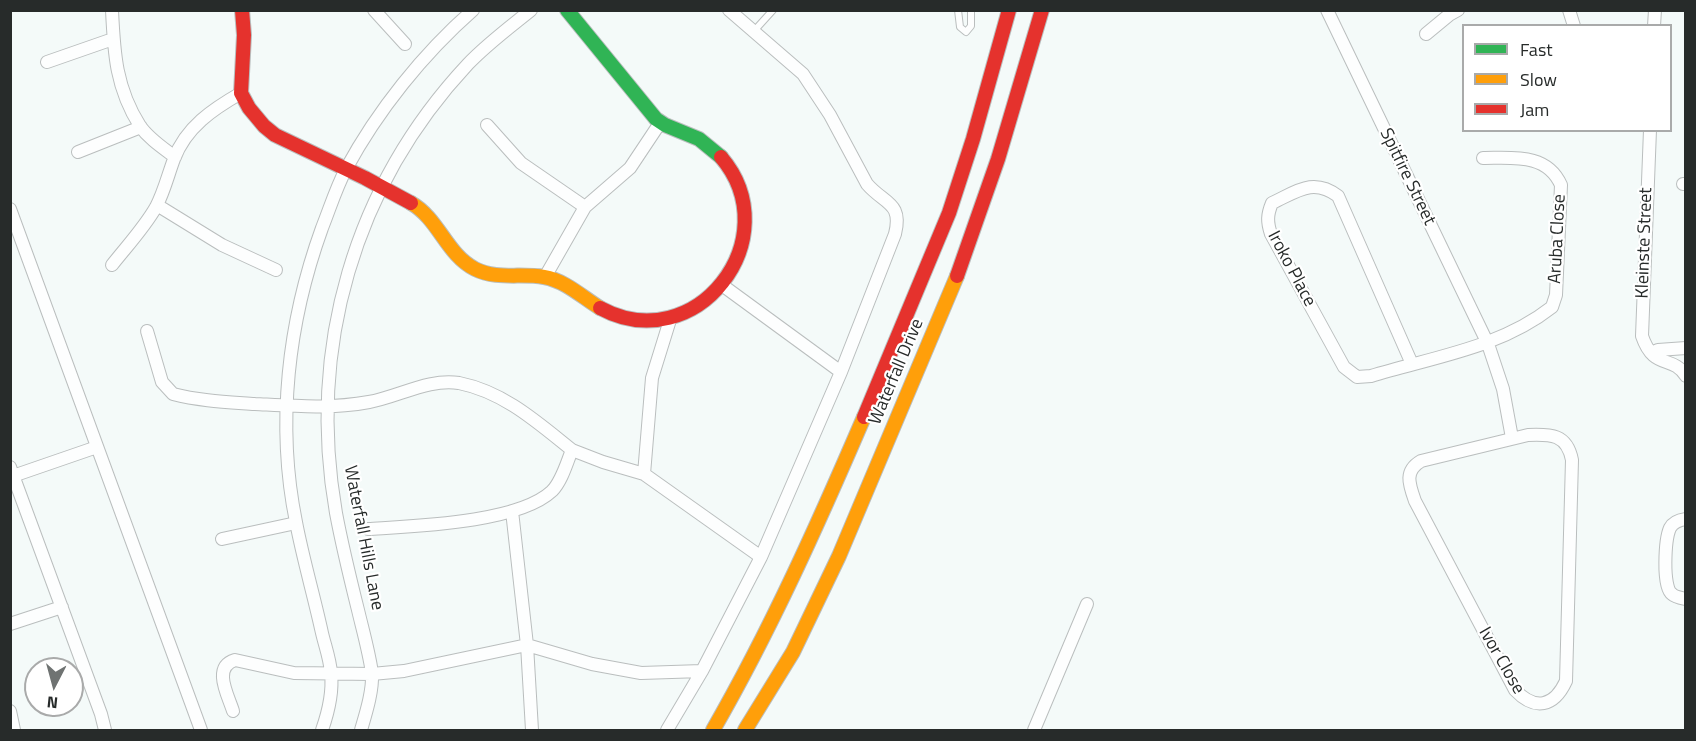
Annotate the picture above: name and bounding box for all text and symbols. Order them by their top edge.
legend [1462,24,1672,132]
text: Fast [1520,36,1553,63]
text: Slow [1520,66,1557,93]
text: Jam [1520,96,1549,123]
street label: Spitfire Street [1374,125,1440,229]
street label: Kleinste Street [1632,187,1658,299]
street label: Aruba Close [1545,194,1571,284]
street label: Iroko Place [1262,228,1320,310]
street label: Waterfall Drive [865,316,929,428]
street label: Waterfall Hills Lane [338,464,388,612]
street label: Ivor Close [1473,624,1529,698]
north arrow [24,657,84,717]
text: N [46,690,59,715]

